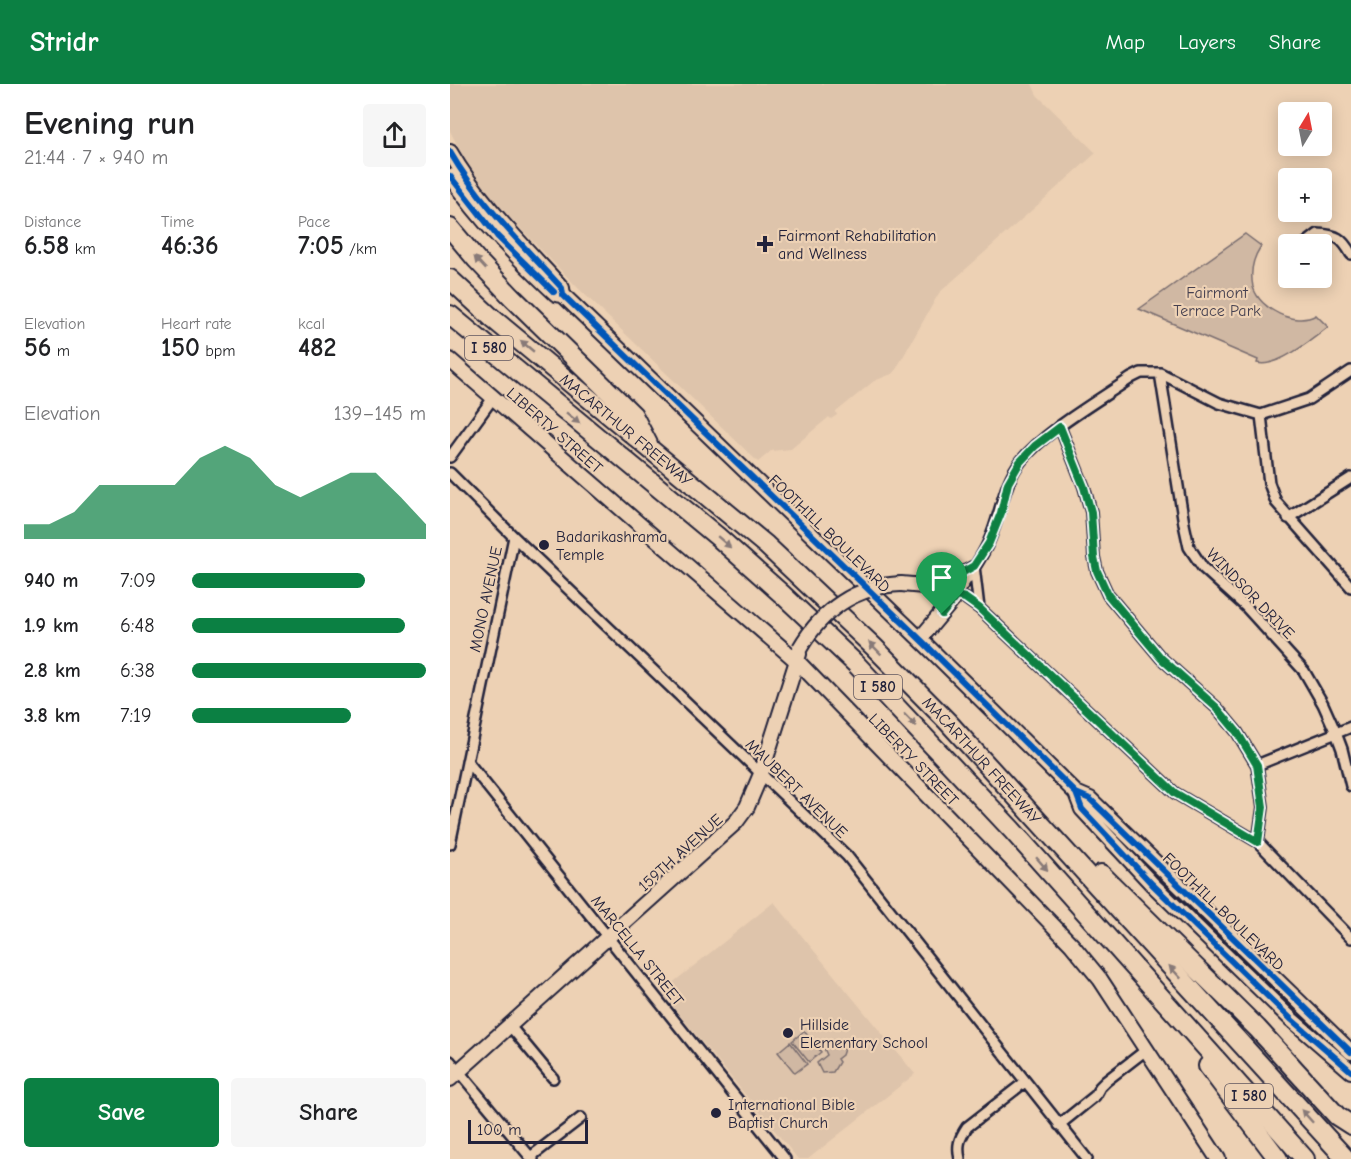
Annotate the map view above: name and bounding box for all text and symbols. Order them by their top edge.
text: Stridr [30,26,98,58]
text: Map [1106,30,1145,54]
text: Layers [1178,30,1236,54]
text: Share [1269,30,1321,54]
north arrow [1278,102,1332,156]
map controls [1278,102,1332,288]
text: Evening run [24,104,195,142]
button: share [363,104,426,167]
text: 21:44 · 7 × 940 m [24,146,168,169]
button: + [1278,168,1332,222]
text: Distance [24,213,81,231]
text: Time [161,213,194,231]
text: Pace [298,213,330,231]
place label: Fairmont Rehabilitation and Wellness [778,227,936,263]
text: 6.58 [24,231,69,261]
text: 46:36 [161,231,219,261]
text: 7:05 [298,231,344,261]
button: − [1278,234,1332,288]
marker: Fairmont Rehabilitation and Wellness [756,235,774,253]
text: km [69,240,96,258]
text: /km [344,240,377,258]
one-way arrow [473,256,487,271]
park label: Fairmont Terrace Park [1173,284,1261,320]
text: Elevation [24,315,85,333]
text: Heart rate [161,315,232,333]
text: kcal [298,315,325,333]
text: 56 [24,333,51,363]
text: 150 [161,333,200,363]
text: 482 [298,333,336,363]
road number: I 580 [465,336,513,360]
one-way arrow [519,340,535,353]
text: m [51,342,70,360]
text: bpm [200,342,236,360]
street label: MACARTHUR FREEWAY [556,370,696,490]
street label: LIBERTY STREET [503,384,606,478]
text: Elevation [24,402,101,425]
text: 139–145 m [334,402,426,425]
one-way arrow [566,411,581,423]
street label: FOOTHILL BOULEVARD [765,471,894,596]
place label: Badarikashrama Temple [556,528,668,564]
one-way arrow [716,535,731,549]
marker: Badarikashrama Temple [537,538,551,552]
street label: MONO AVENUE [466,544,506,654]
street label: WINDSOR DRIVE [1203,545,1298,643]
pin [916,552,967,614]
icon: arrive [925,561,958,594]
text: 940 m [24,569,78,592]
text: 7:09 [120,569,156,592]
text: 1.9 km [24,614,79,637]
text: 6:48 [120,614,154,637]
one-way arrow [869,641,883,655]
text: 2.8 km [24,659,81,682]
text: 6:38 [120,659,155,682]
road number: I 580 [854,675,902,699]
street label: MACARTHUR FREEWAY [918,693,1044,828]
text: 3.8 km [24,704,81,727]
text: 7:19 [120,704,152,727]
street label: LIBERTY STREET [865,710,962,810]
one-way arrow [903,713,917,728]
street label: MAUBERT AVENUE [742,735,851,842]
street label: 159TH AVENUE [635,810,727,895]
street label: FOOTHILL BOULEVARD [1159,849,1288,974]
one-way arrow [1035,856,1048,871]
street label: MARCELLA STREET [587,892,688,1010]
one-way arrow [1168,964,1182,979]
place label: Hillside Elementary School [800,1016,928,1052]
marker: Hillside Elementary School [781,1026,795,1040]
button: Save [24,1078,219,1147]
button: Share [231,1078,426,1147]
road number: I 580 [1225,1084,1273,1108]
place label: International Bible Baptist Church [728,1096,855,1132]
marker: International Bible Baptist Church [709,1106,723,1120]
one-way arrow [1300,1109,1314,1123]
scale bar [468,1117,588,1144]
text: 100 m [477,1121,521,1139]

